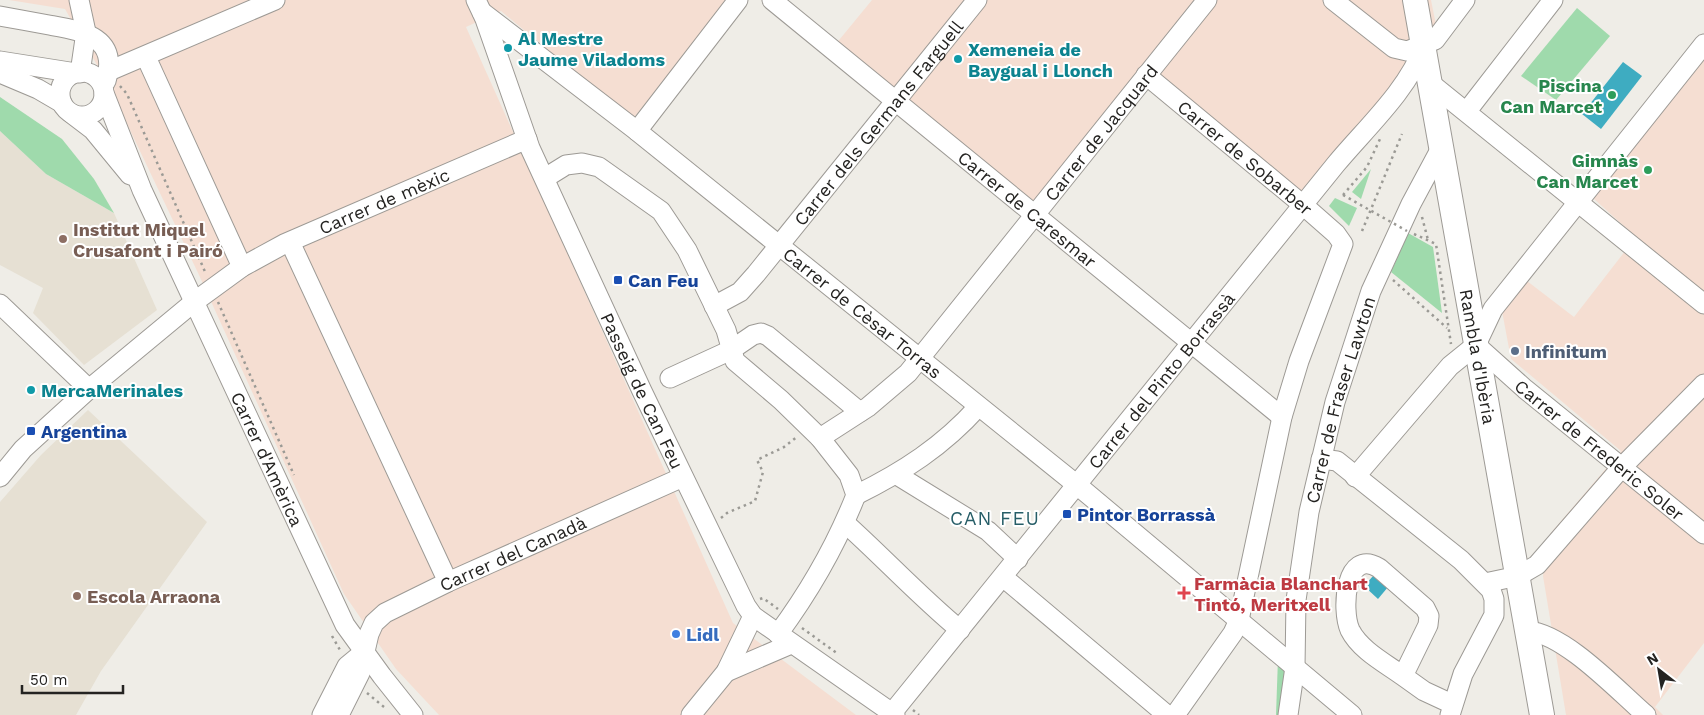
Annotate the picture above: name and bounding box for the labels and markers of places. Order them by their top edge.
place label: Al Mestre Jaume Viladoms [518,28,665,70]
place label: Xemeneia de Baygual i Llonch [968,39,1113,81]
marker: Al Mestre Jaume Viladoms [502,42,514,54]
marker: Xemeneia de Baygual i Llonch [952,53,964,65]
place label: Piscina Can Marcet [1500,75,1603,117]
marker: Piscina Can Marcet [1606,89,1618,101]
place label: Gimnàs Can Marcet [1536,150,1638,192]
marker: Gimnàs Can Marcet [1642,164,1654,176]
place label: Institut Miquel Crusafont i Pairó [73,219,223,261]
marker: Institut Miquel Crusafont i Pairó [57,233,69,245]
place label: Can Feu [628,270,699,291]
marker: Can Feu [612,274,624,286]
place label: Infinitum [1525,341,1607,362]
marker: Infinitum [1509,345,1521,357]
place label: MercaMerinales [41,380,184,401]
marker: MercaMerinales [25,384,37,396]
place label: Argentina [41,421,128,442]
marker: Argentina [25,425,37,437]
place label: Pintor Borrassà [1077,504,1216,525]
marker: Pintor Borrassà [1061,508,1073,520]
place label: Farmàcia Blanchart Tintó, Meritxell [1194,573,1368,615]
place label: Escola Arraona [87,586,221,607]
marker: Farmàcia Blanchart Tintó, Meritxell [1178,587,1190,599]
marker: Escola Arraona [71,590,83,602]
place label: Lidl [686,624,719,645]
marker: Lidl [670,628,682,640]

